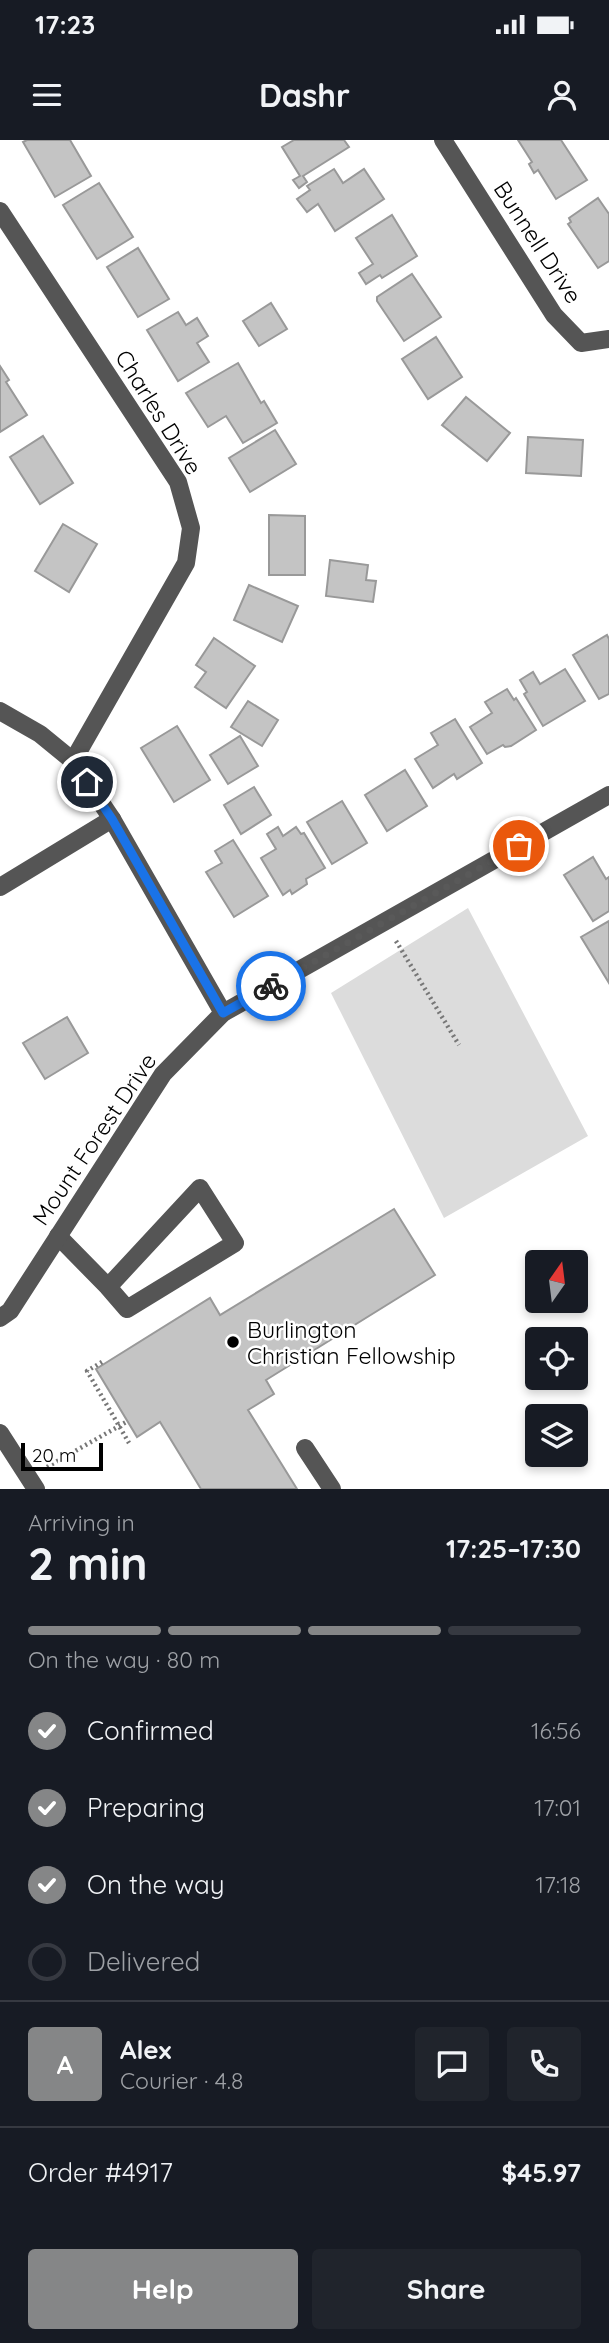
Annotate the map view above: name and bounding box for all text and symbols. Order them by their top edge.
text: 17:23 [35,8,95,41]
text: Dashr [259,75,350,115]
icon: menu [28,76,66,114]
icon: person [543,76,581,114]
street label: Bunnell Drive [488,175,588,309]
street label: Charles Drive [109,344,209,480]
pin [57,752,117,812]
icon: home [68,763,106,801]
pin [489,816,549,876]
icon: bag [500,827,538,865]
courier [236,951,306,1021]
icon: bike [252,967,290,1005]
street label: Mount Forest Drive [26,1047,162,1231]
north arrow [525,1250,588,1312]
map controls [525,1250,588,1467]
place label: Burlington Christian Fellowship [247,1315,456,1370]
button: locate [525,1327,588,1390]
marker: Burlington Christian Fellowship [225,1334,241,1350]
button: layers [525,1404,588,1467]
scale bar [21,1440,103,1472]
text: 20 m [32,1443,76,1467]
text: Arriving in [28,1508,135,1537]
text: 17:25–17:30 [446,1532,581,1565]
text: 2 min [28,1534,148,1592]
text: On the way · 80 m [28,1645,220,1674]
icon: check [28,1712,66,1750]
text: Confirmed [87,1714,214,1747]
text: 16:56 [531,1716,581,1745]
icon: check [28,1789,66,1827]
text: Preparing [87,1791,205,1824]
text: 17:01 [534,1793,581,1822]
icon: check [28,1866,66,1904]
text: On the way [87,1868,225,1901]
text: 17:18 [535,1870,581,1899]
text: Delivered [87,1945,200,1978]
button: chat [415,2027,489,2101]
button: phone [507,2027,581,2101]
text: Alex [120,2033,171,2066]
text: A [57,2048,73,2081]
text: Courier · 4.8 [120,2066,243,2095]
text: Order #4917 [28,2156,173,2189]
text: $45.97 [502,2156,581,2189]
button: Help [28,2249,298,2329]
button: Share [312,2249,581,2329]

